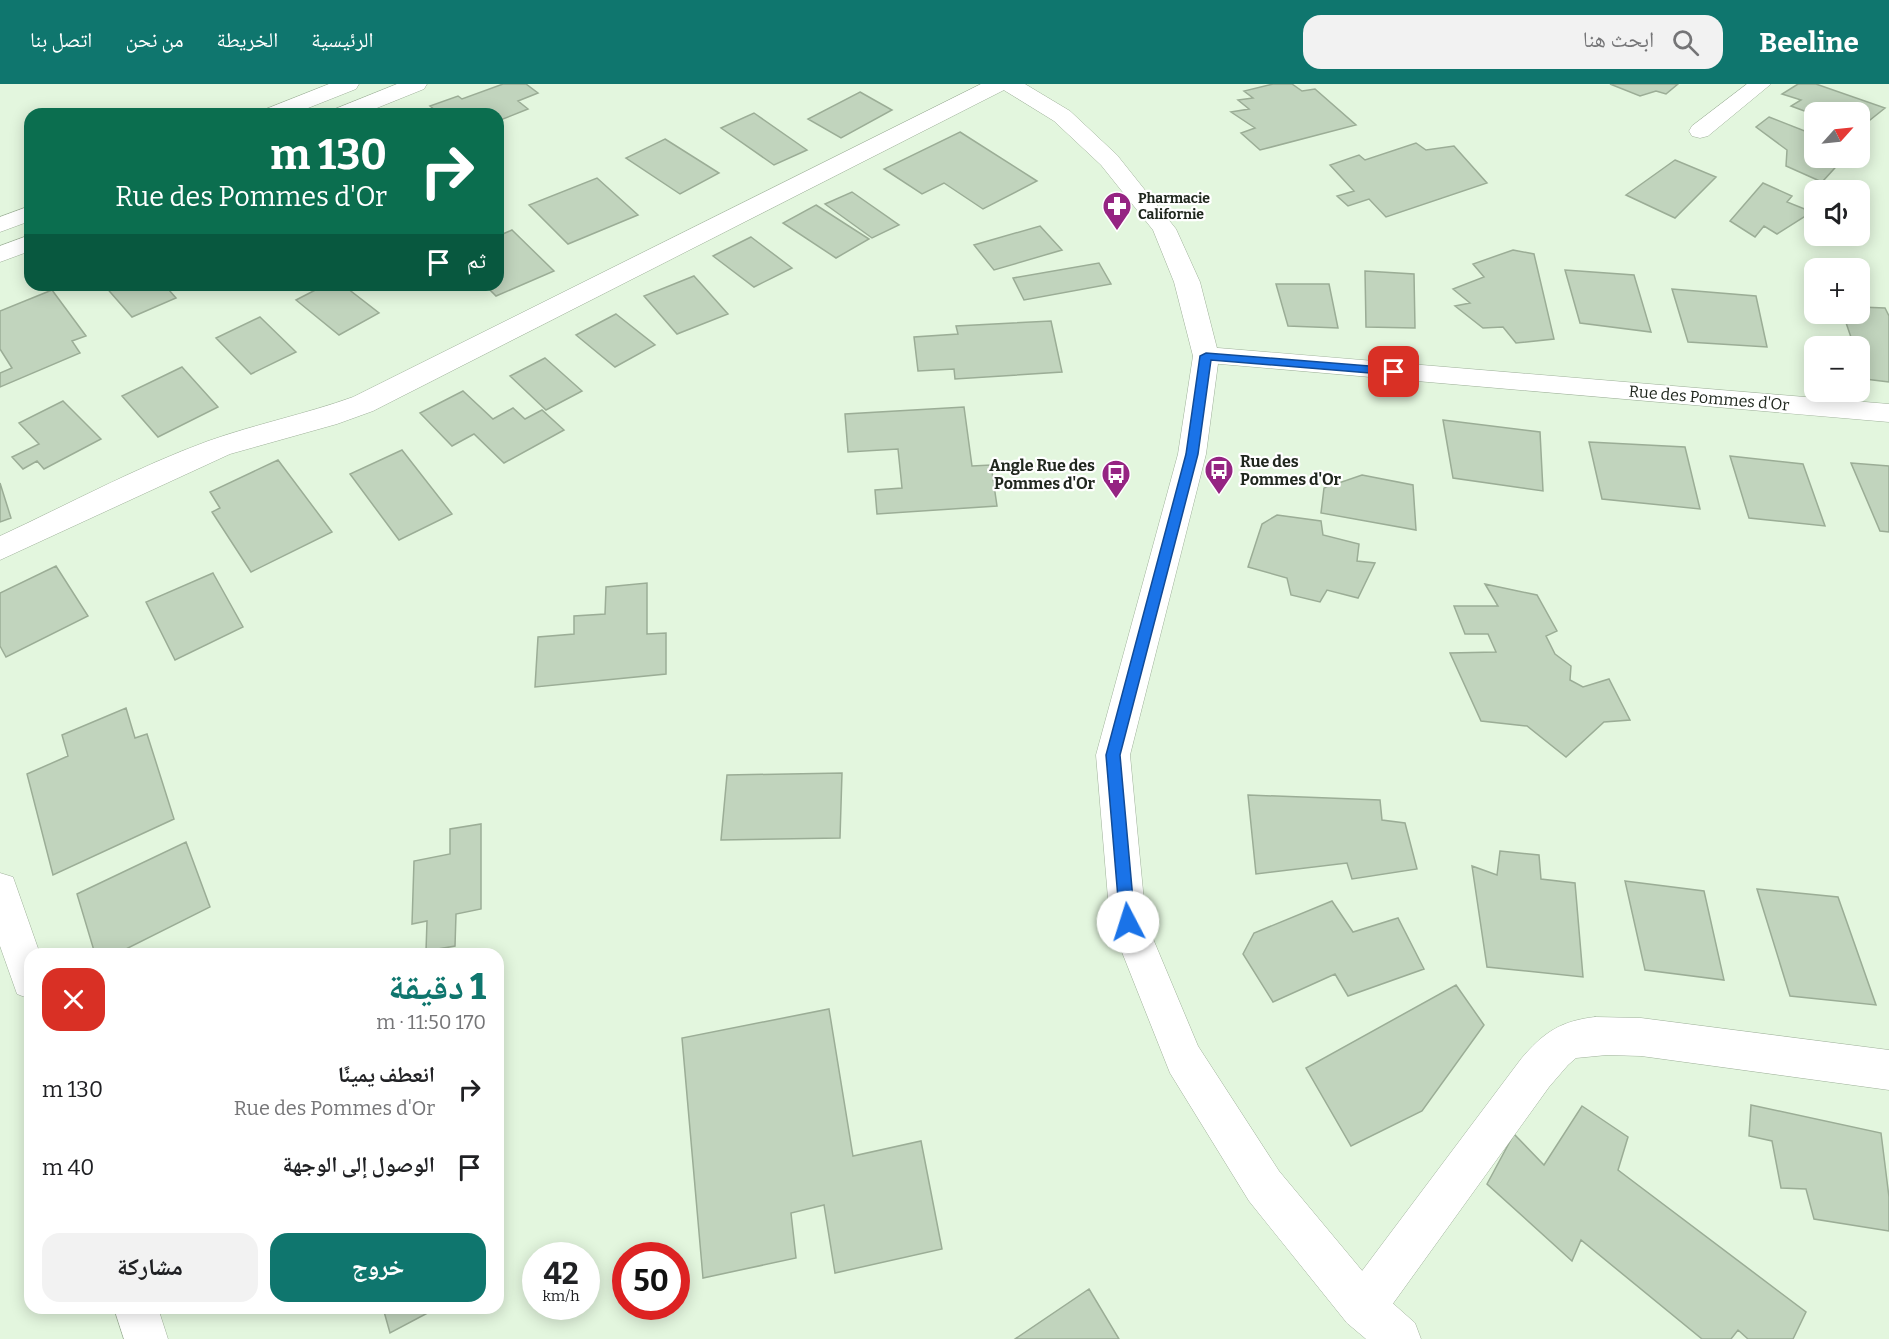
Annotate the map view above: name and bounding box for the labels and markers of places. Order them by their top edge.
pharmacy icon: Pharmacie Californie [1101,190,1133,232]
place label: Pharmacie Californie [1138,190,1210,223]
pin [1368,346,1419,397]
place label: Rue des Pommes d'Or [1240,452,1341,489]
bus stop icon: Rue des Pommes d'Or [1203,454,1235,496]
place label: Angle Rue des Pommes d'Or [989,456,1095,493]
bus stop icon: Angle Rue des Pommes d'Or [1100,458,1132,500]

